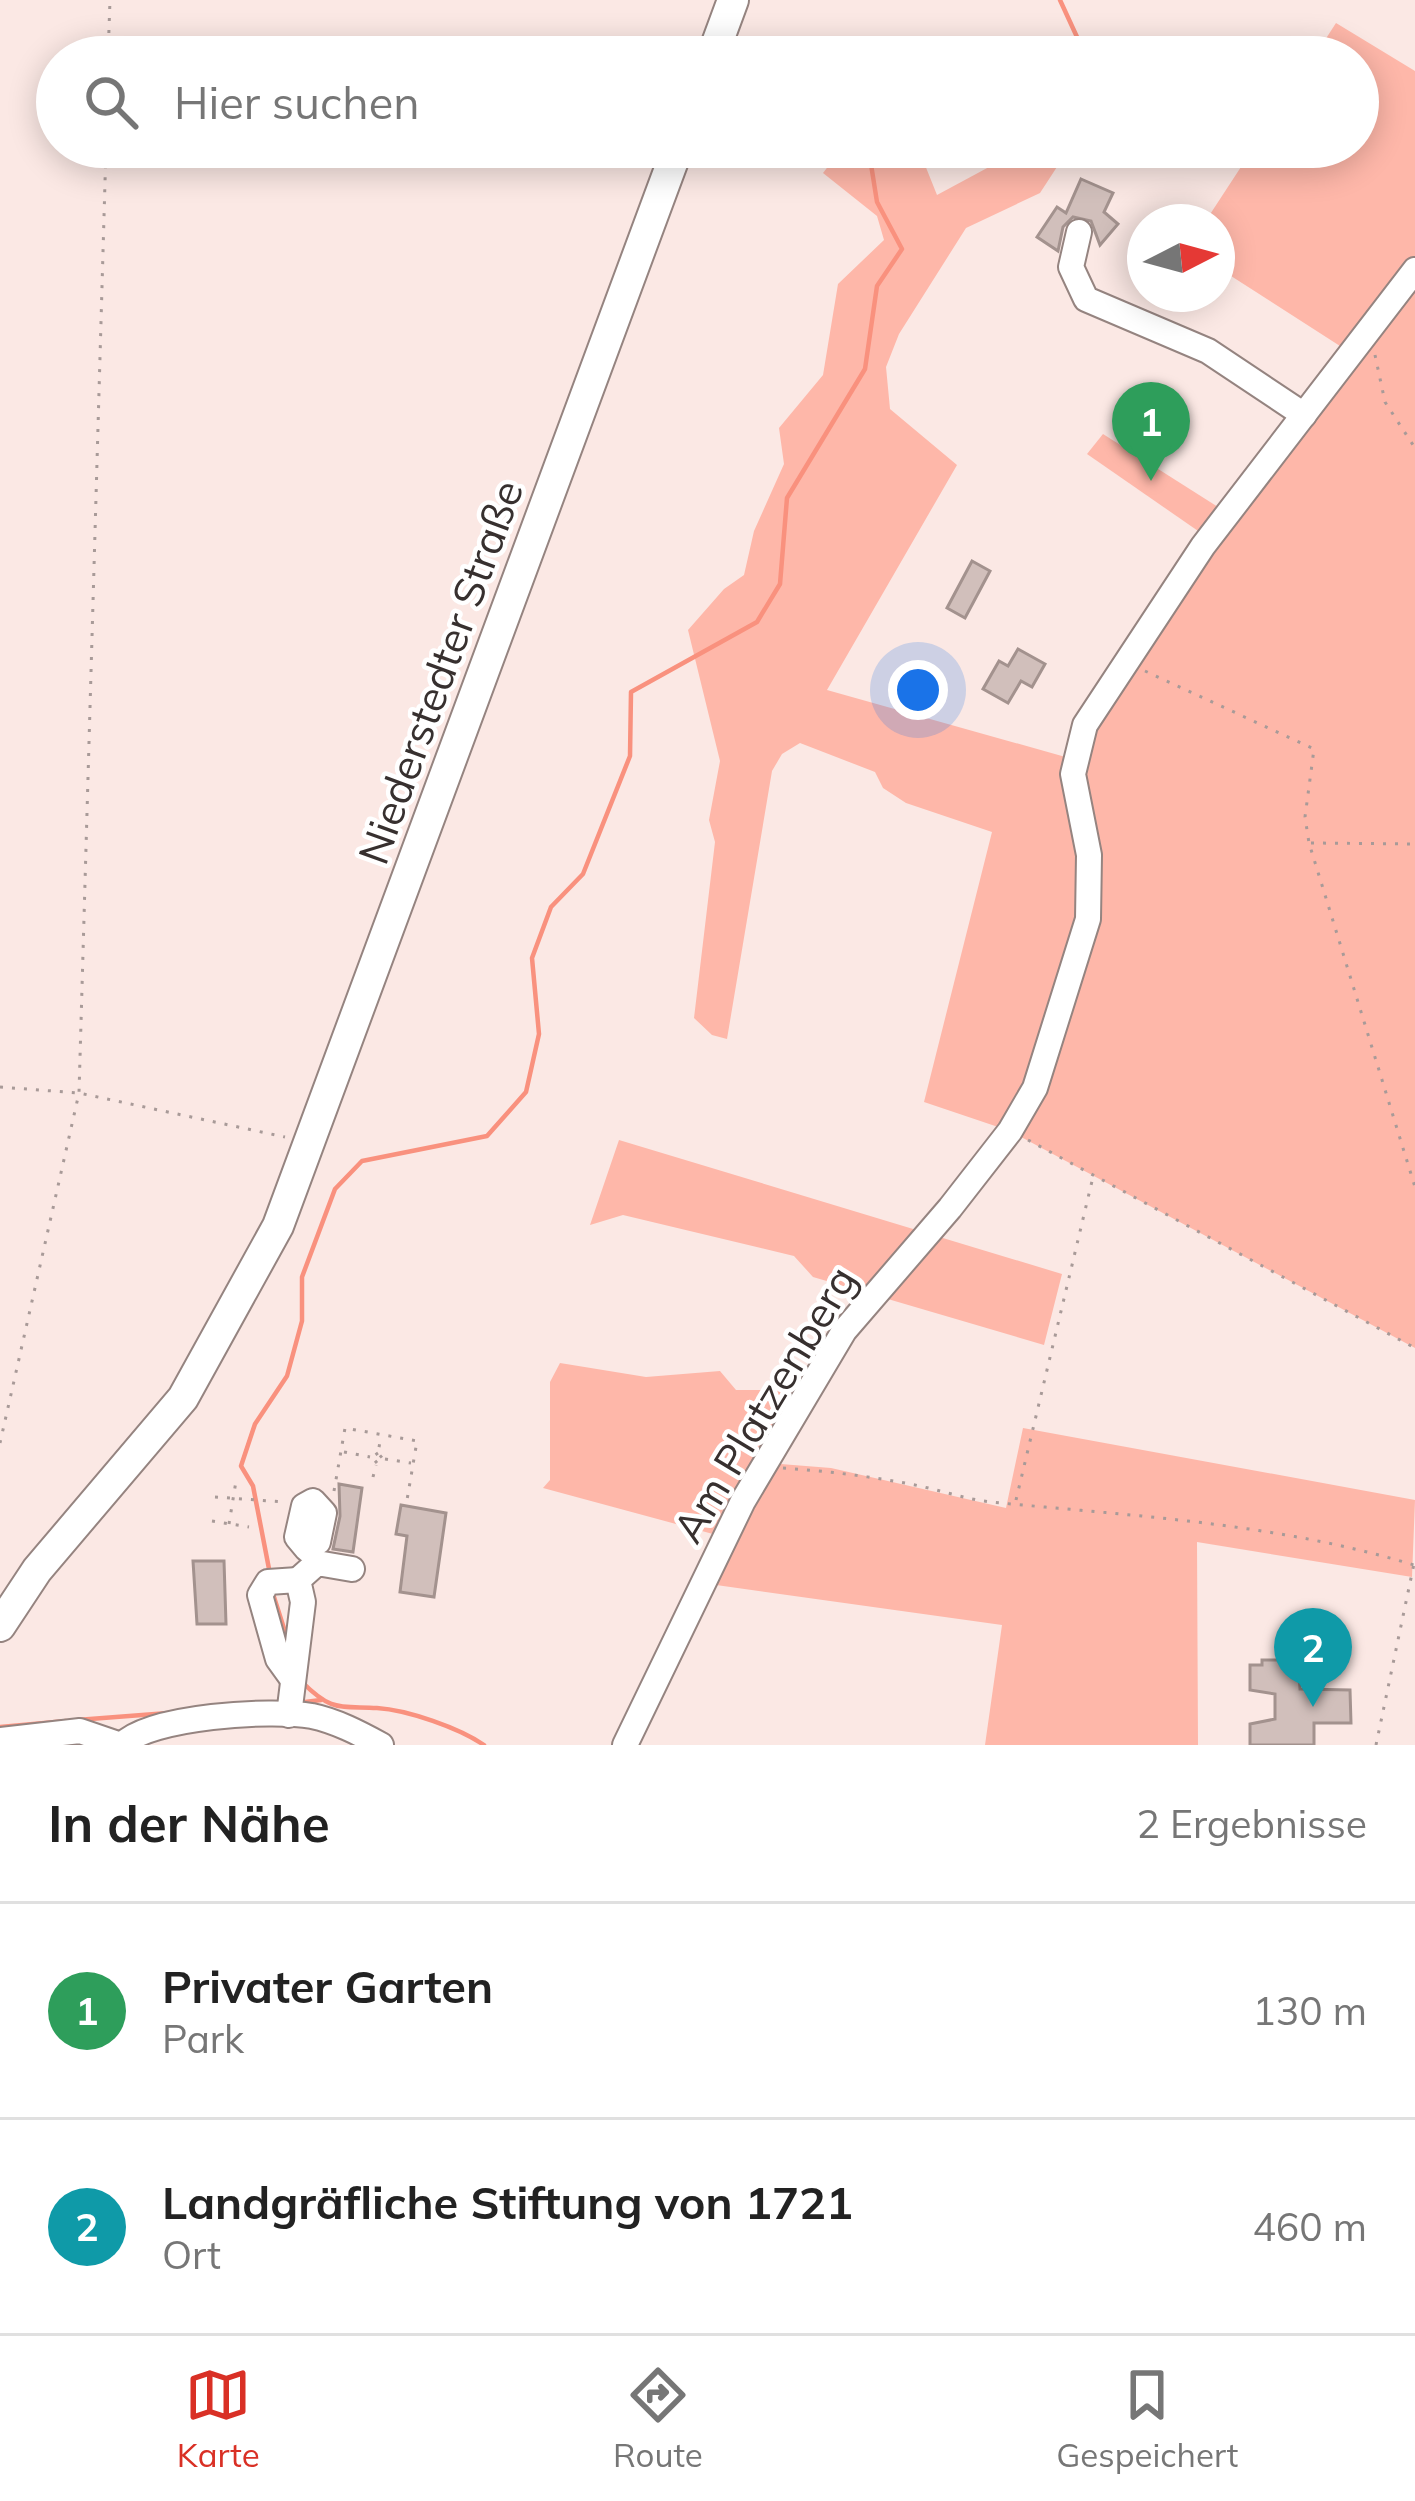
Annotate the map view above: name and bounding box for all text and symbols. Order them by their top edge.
search box [36,36,1379,168]
icon: search [78,69,144,135]
text: Hier suchen [174,74,420,130]
north arrow [1127,204,1235,312]
pin: 1 [1112,382,1190,481]
street label: Niederstedter Straße [346,473,534,871]
your location [888,660,948,720]
street label: Am Platzenberg [661,1256,867,1552]
pin: 2 [1274,1608,1352,1707]
text: In der Nähe [48,1791,330,1855]
text: 2 Ergebnisse [1136,1799,1367,1848]
text: Privater Garten [162,1958,493,2014]
text: 1 [75,1986,99,2035]
text: 130 m [1252,1986,1367,2035]
text: Park [162,2014,244,2063]
text: Landgräfliche Stiftung von 1721 [162,2174,853,2230]
text: 2 [75,2202,99,2251]
text: 460 m [1252,2202,1367,2251]
text: Ort [162,2230,221,2279]
tab: Karte [177,2362,260,2475]
tab: Route [613,2362,703,2475]
tab: Gespeichert [1056,2362,1238,2475]

